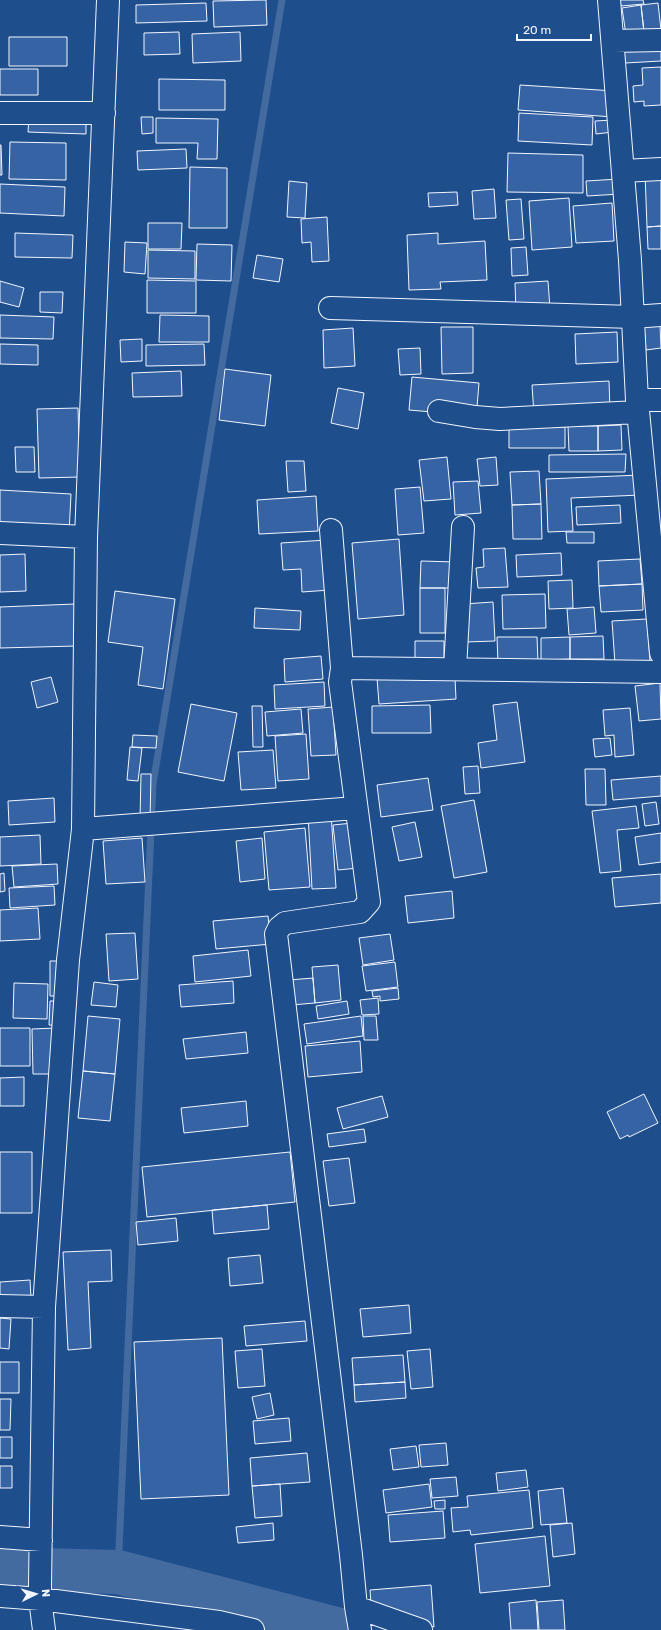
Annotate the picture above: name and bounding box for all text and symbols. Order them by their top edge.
scale bar [517,16,591,42]
text: 20 m [523,23,551,37]
north arrow [16,1574,56,1614]
text: N [39,1589,52,1598]

